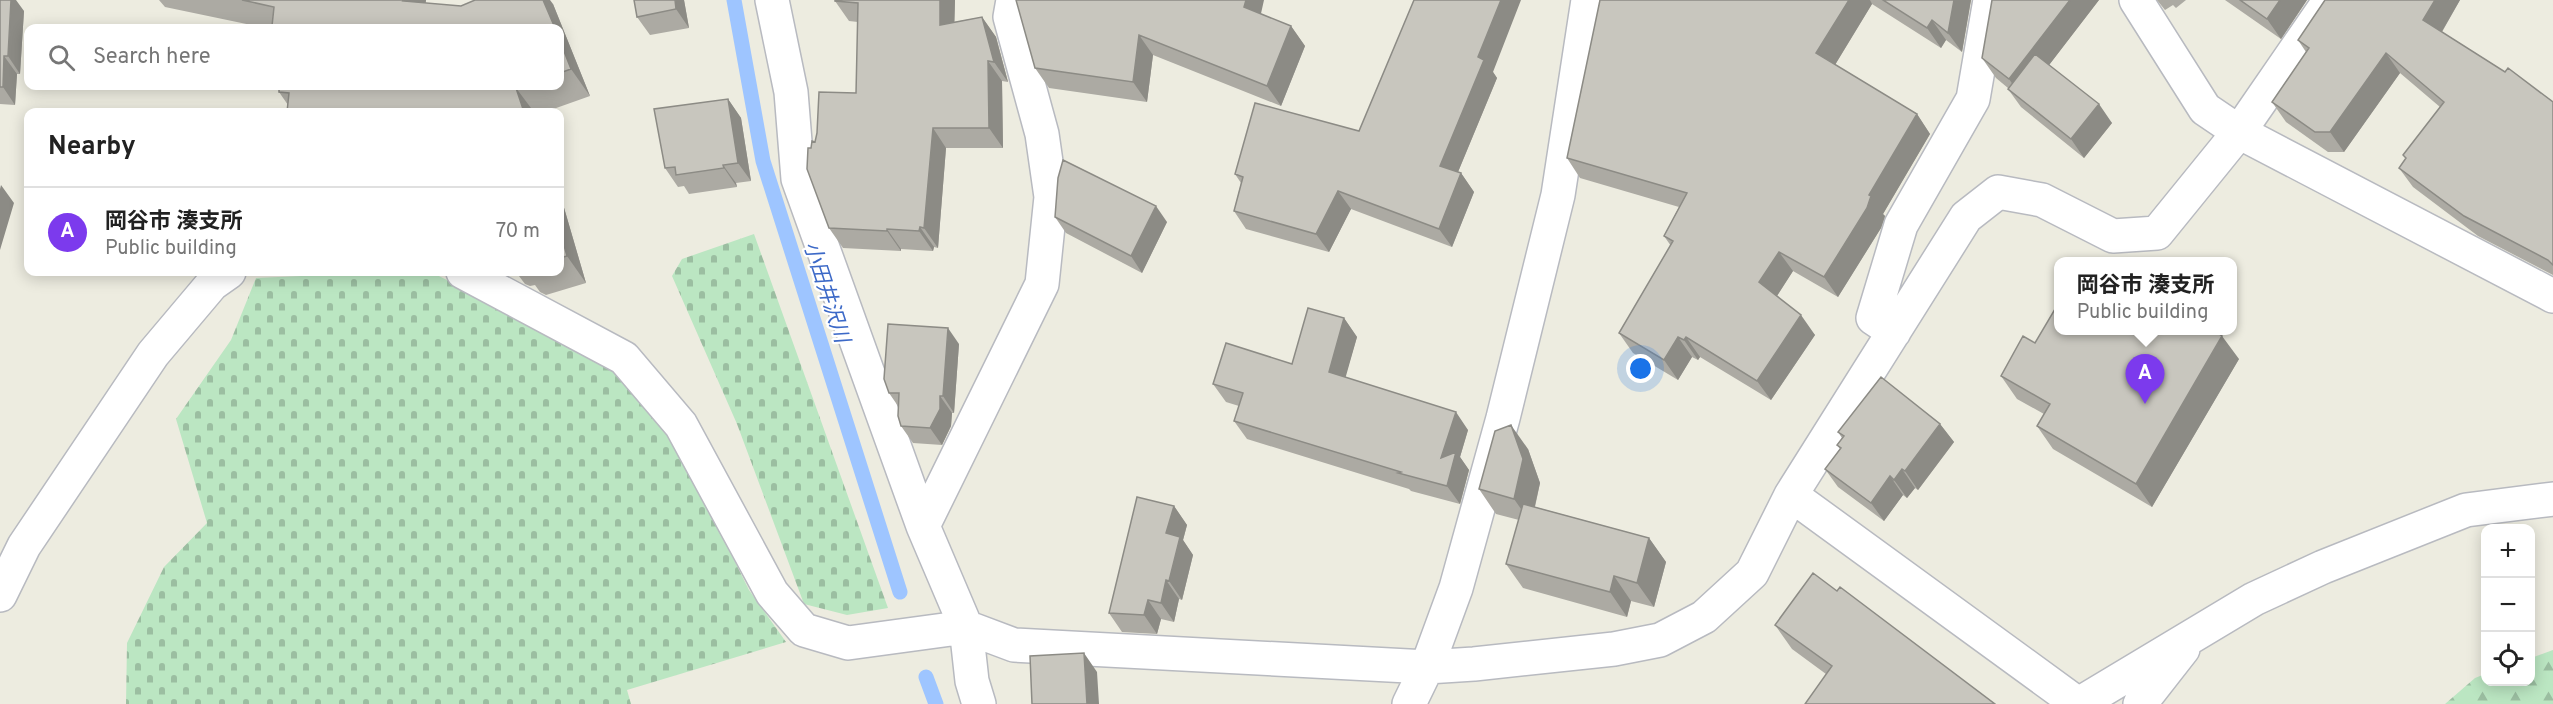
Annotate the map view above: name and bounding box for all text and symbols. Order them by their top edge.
search box [24,24,564,90]
icon: search [45,41,78,74]
text: Search here [93,44,211,71]
text: Nearby [48,131,136,164]
text: 岡谷市 湊支所 [105,209,243,236]
text: A [60,219,75,245]
text: 70 m [496,219,540,245]
text: Public building [105,236,237,262]
water label: 小田井沢川 [797,238,855,348]
popup [2054,257,2237,335]
text: 岡谷市 湊支所 [2077,273,2214,300]
text: Public building [2077,300,2209,326]
your location [1626,354,1655,383]
pin: A [2126,354,2164,404]
map controls [2481,524,2535,686]
button: + [2481,524,2535,578]
button: − [2481,578,2535,632]
button: locate [2481,632,2535,686]

